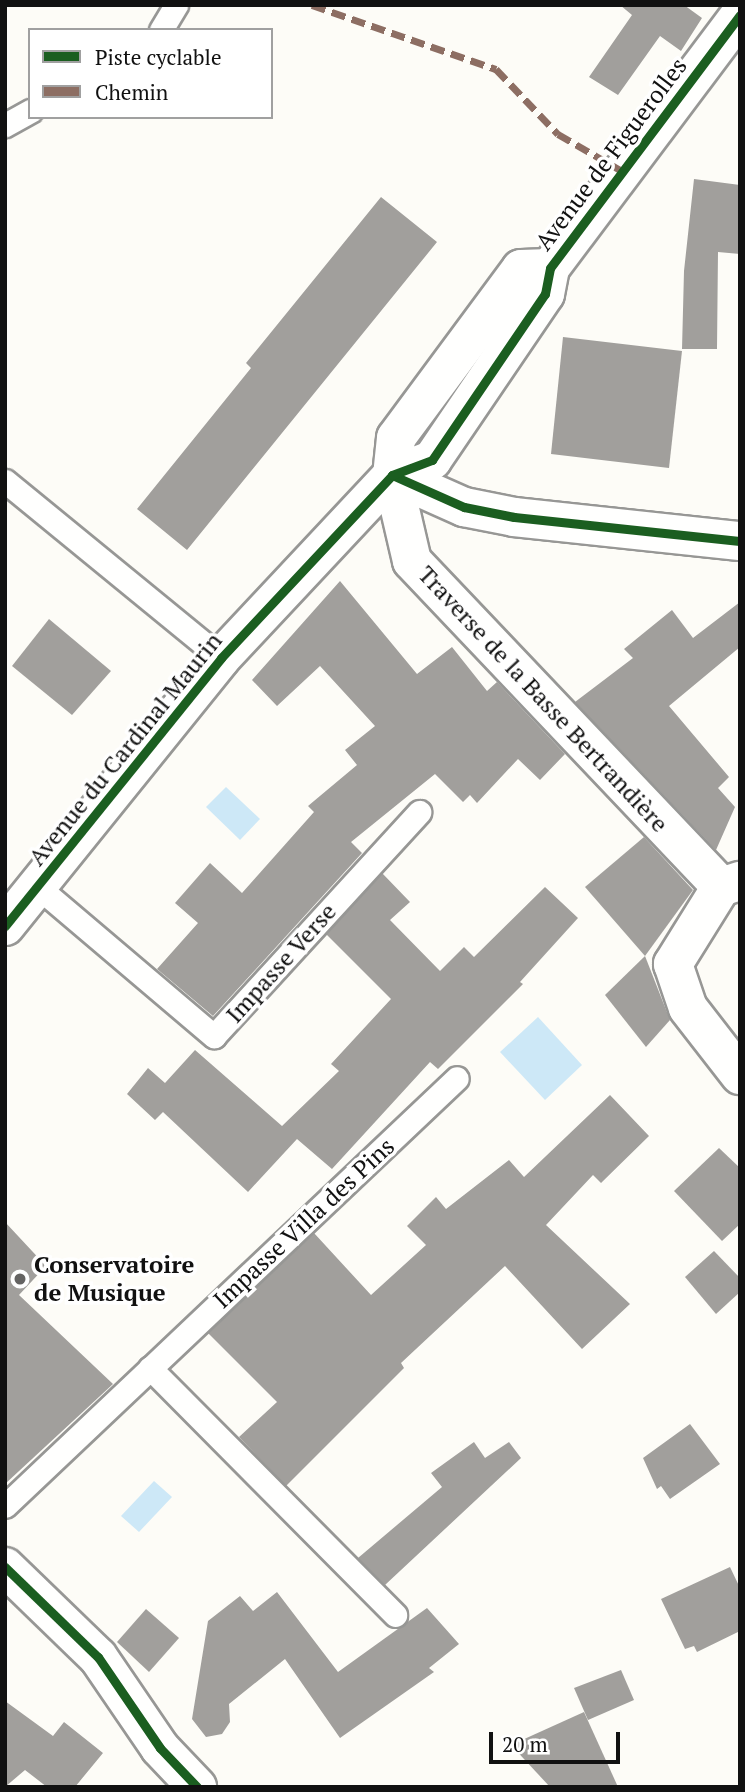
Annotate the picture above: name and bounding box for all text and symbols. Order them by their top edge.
legend [28,28,273,119]
text: Piste cyclable [95,43,221,71]
street label: Avenue de Figuerolles [529,52,693,256]
text: Chemin [95,78,168,106]
street label: Traverse de la Basse Bertrandière [412,560,674,838]
street label: Avenue du Cardinal Maurin [22,627,228,871]
street label: Impasse Verse [220,897,342,1029]
street label: Impasse Villa des Pins [207,1132,401,1314]
place label: Conservatoire de Musique [34,1251,194,1307]
marker: Conservatoire de Musique [12,1271,28,1287]
scale bar [493,1718,624,1762]
text: 20 m [502,1730,548,1758]

